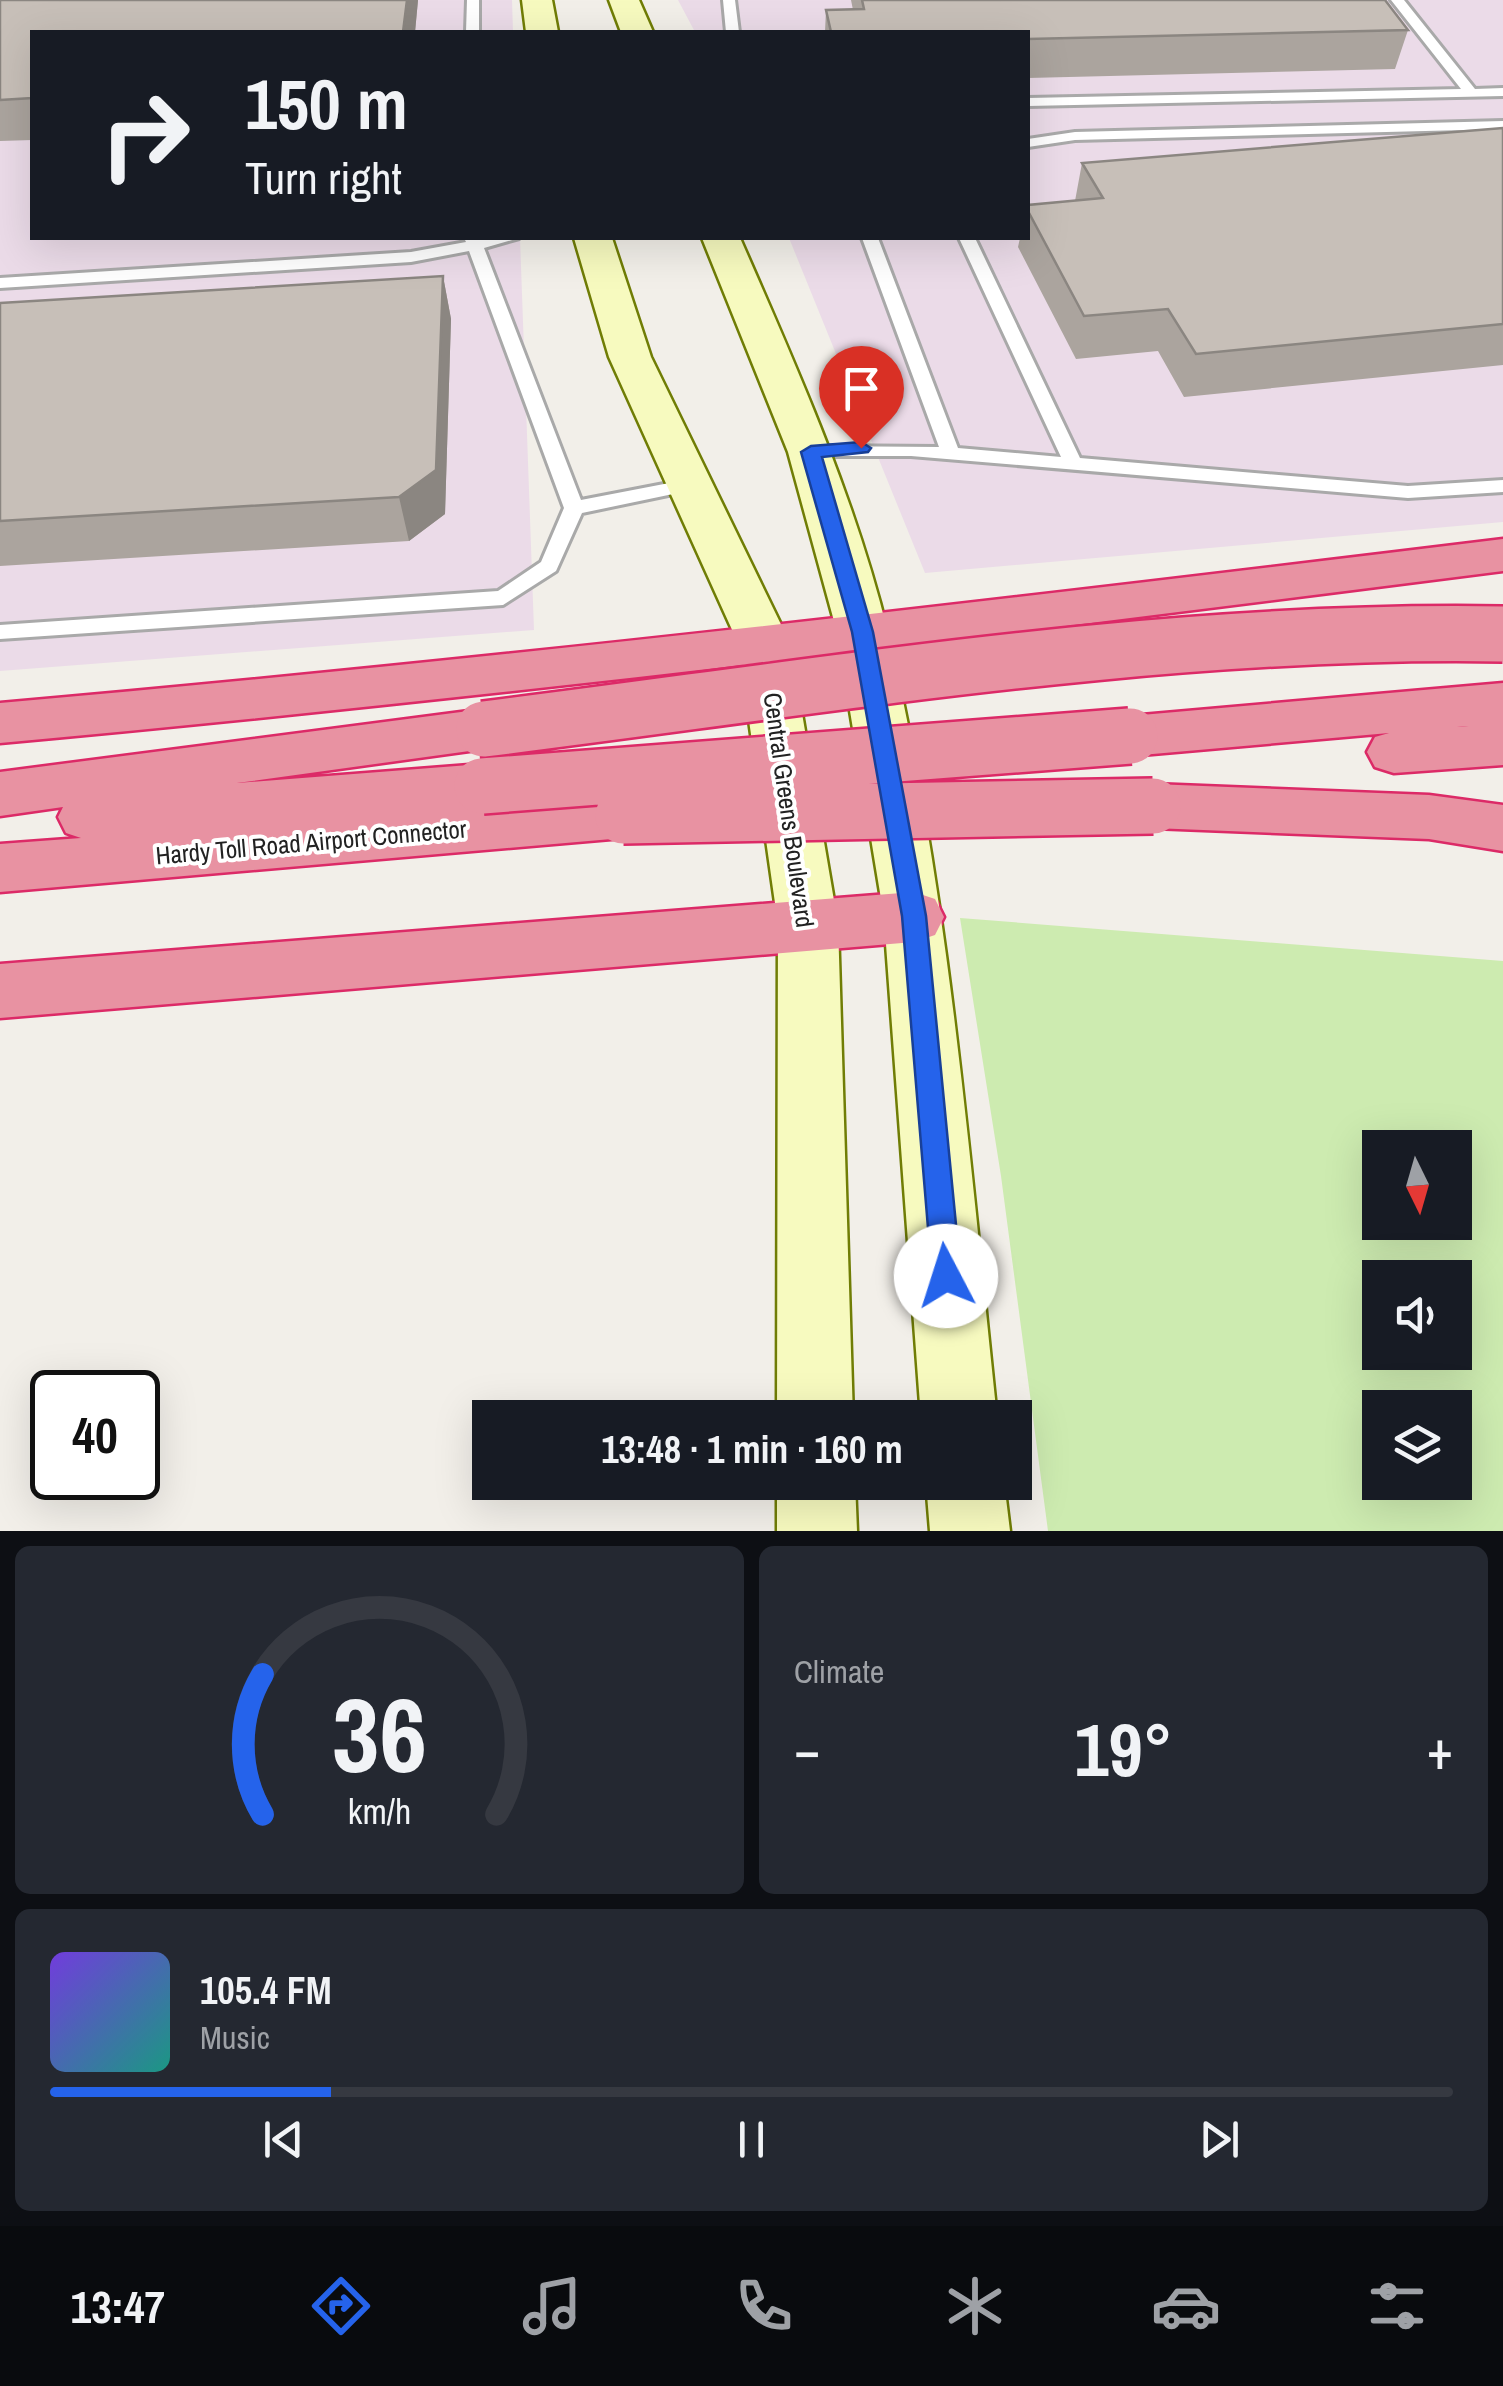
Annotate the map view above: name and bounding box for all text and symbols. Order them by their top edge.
text: 150 m [245,57,408,151]
icon: right [80,70,210,200]
text: Turn right [245,147,402,208]
pin [819,346,904,449]
icon: arrive [834,361,889,416]
street label: Central Greens Boulevard [756,690,822,930]
street label: Hardy Toll Road Airport Connector [154,811,468,873]
north arrow [1362,1130,1472,1240]
map controls [1362,1130,1472,1500]
position arrow [894,1224,998,1328]
button: sound [1362,1260,1472,1370]
speed limit sign: 40 [30,1370,160,1500]
button: layers [1362,1390,1472,1500]
text: 13:48 · 1 min · 160 m [601,1424,903,1475]
text: Climate [794,1650,884,1693]
text: 36 [332,1664,427,1804]
text: 19° [1074,1698,1173,1799]
text: − [794,1712,820,1786]
text: + [1427,1712,1453,1786]
text: km/h [348,1787,411,1835]
text: 105.4 FM [200,1965,332,2016]
text: Music [200,2016,270,2059]
icon: previous [256,2112,311,2167]
icon: pause [724,2112,779,2167]
icon: next [1192,2112,1247,2167]
icon: directions [306,2271,376,2341]
icon: music [517,2271,587,2341]
icon: phone [729,2271,799,2341]
icon: climate [940,2271,1010,2341]
icon: car [1151,2271,1221,2341]
icon: filters [1362,2271,1432,2341]
text: 13:47 [71,2276,165,2337]

